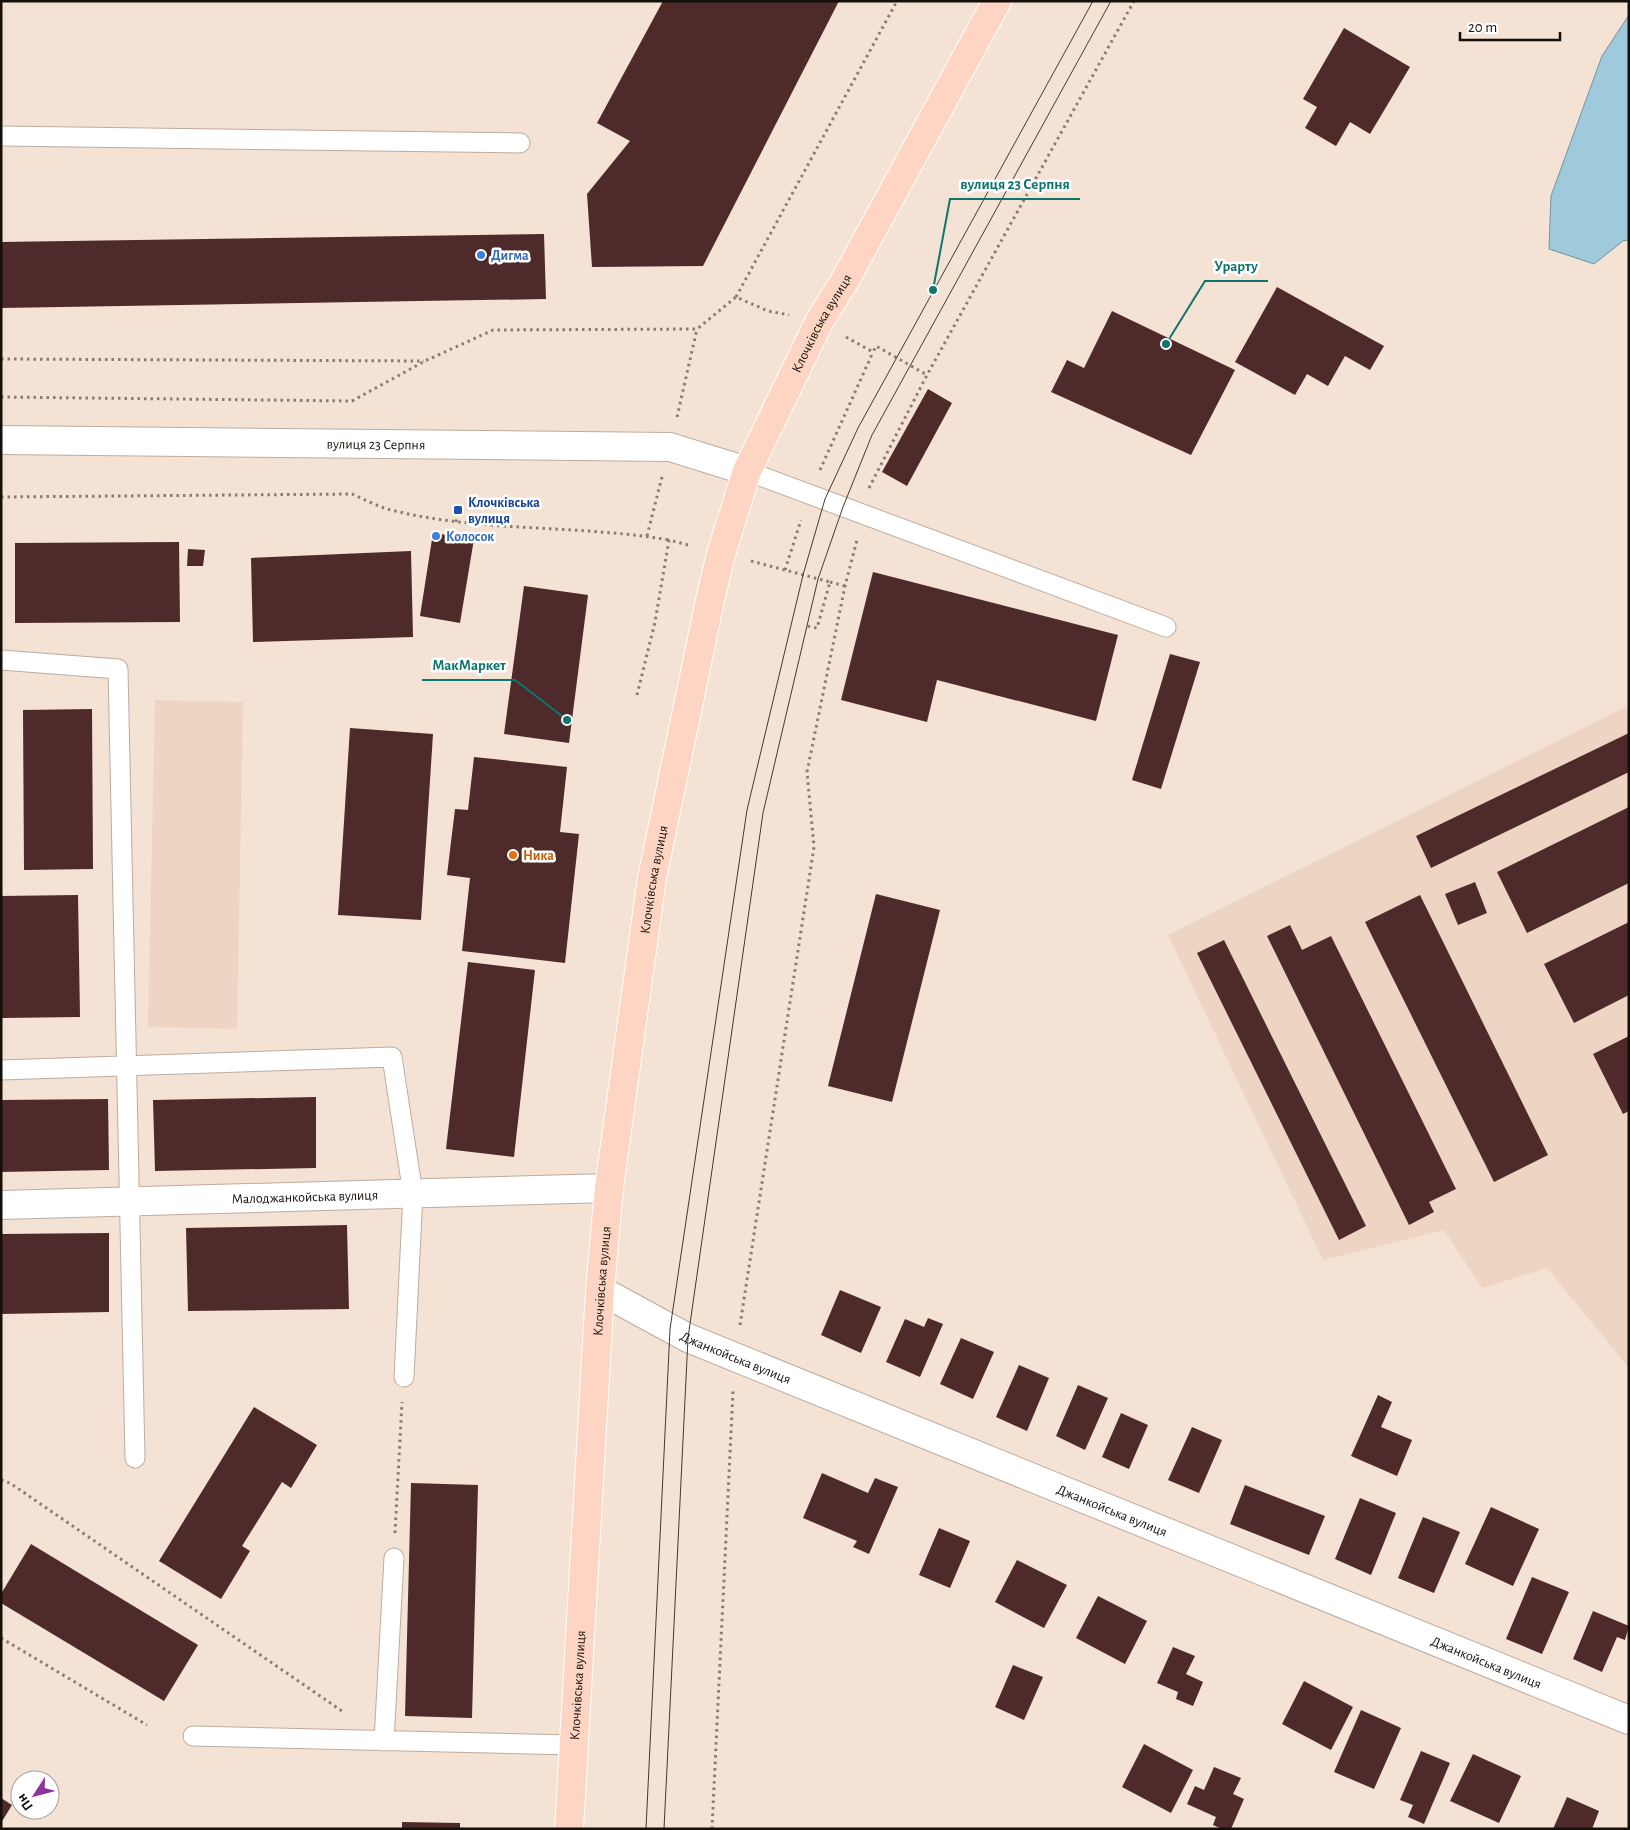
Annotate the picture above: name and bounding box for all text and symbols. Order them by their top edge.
scale bar [1460,10,1560,42]
text: 20 m [1468,20,1497,35]
callout: вулиця 23 Серпня [950,169,1080,199]
text: вулиця 23 Серпня [960,177,1070,192]
marker: Дигма [475,249,487,261]
place label: Дигма [491,249,529,263]
callout: Урарту [1205,251,1268,281]
text: Урарту [1214,259,1258,274]
street label: Клочківська вулиця [790,272,855,375]
street label: вулиця 23 Серпня [327,437,425,452]
place label: Клочківська вулиця [468,496,540,526]
marker: Клочківська вулиця [452,504,464,516]
marker: Колосок [430,530,442,542]
place label: Колосок [446,530,494,544]
callout: МакМаркет [422,650,515,680]
text: МакМаркет [432,658,506,673]
street label: Клочківська вулиця [638,824,671,935]
marker: Ника [507,849,519,861]
place label: Ника [523,849,554,863]
street label: Малоджанкойська вулиця [231,1188,378,1207]
street label: Клочківська вулиця [591,1226,614,1336]
street label: Джанкойська вулиця [678,1329,793,1387]
street label: Джанкойська вулиця [1055,1482,1169,1540]
street label: Клочківська вулиця [568,1630,588,1741]
street label: Джанкойська вулиця [1429,1634,1543,1692]
north arrow [10,1770,60,1820]
text: Пн [15,1791,36,1813]

